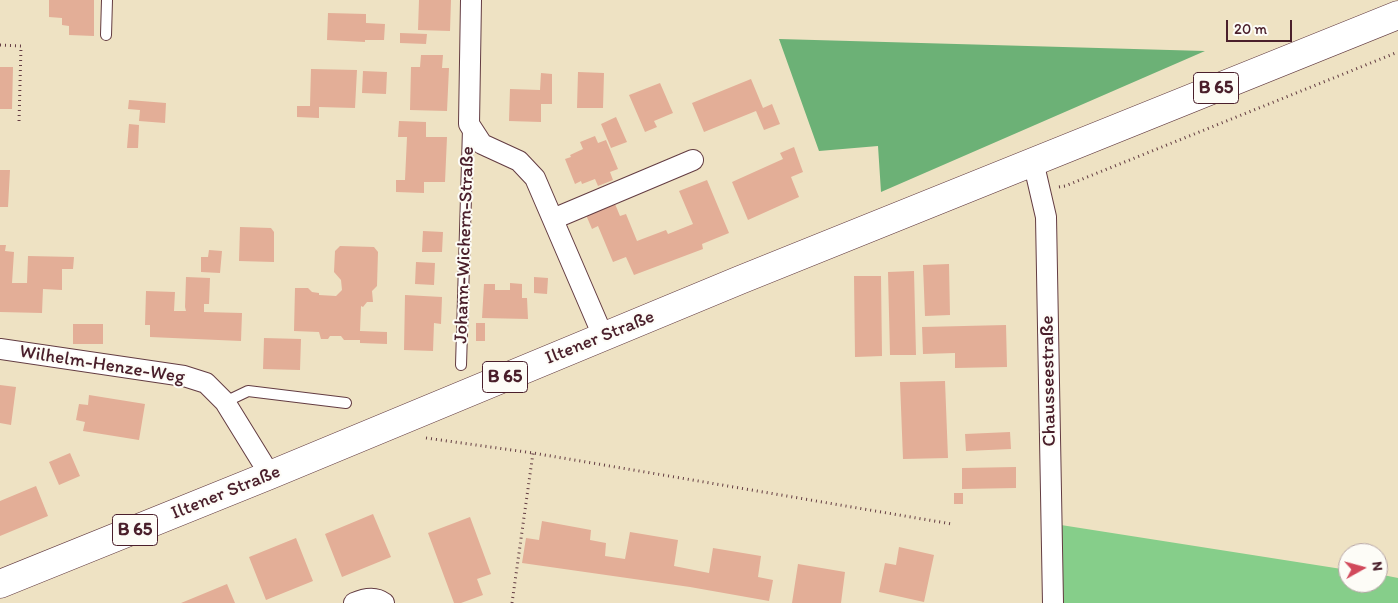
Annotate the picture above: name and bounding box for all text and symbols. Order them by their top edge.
scale bar [1228,10,1294,42]
text: 20 m [1234,20,1267,38]
road number: B 65 [1194,73,1238,104]
street label: Johann-Wichern-Straße [450,146,480,344]
street label: Iltener Straße [542,306,658,370]
street label: Chausseestraße [1036,315,1062,447]
street label: Wilhelm-Henze-Weg [18,341,186,389]
road number: B 65 [482,362,528,392]
street label: Iltener Straße [168,461,284,525]
road number: B 65 [112,514,158,546]
north arrow [1338,543,1388,593]
text: N [1368,560,1386,572]

